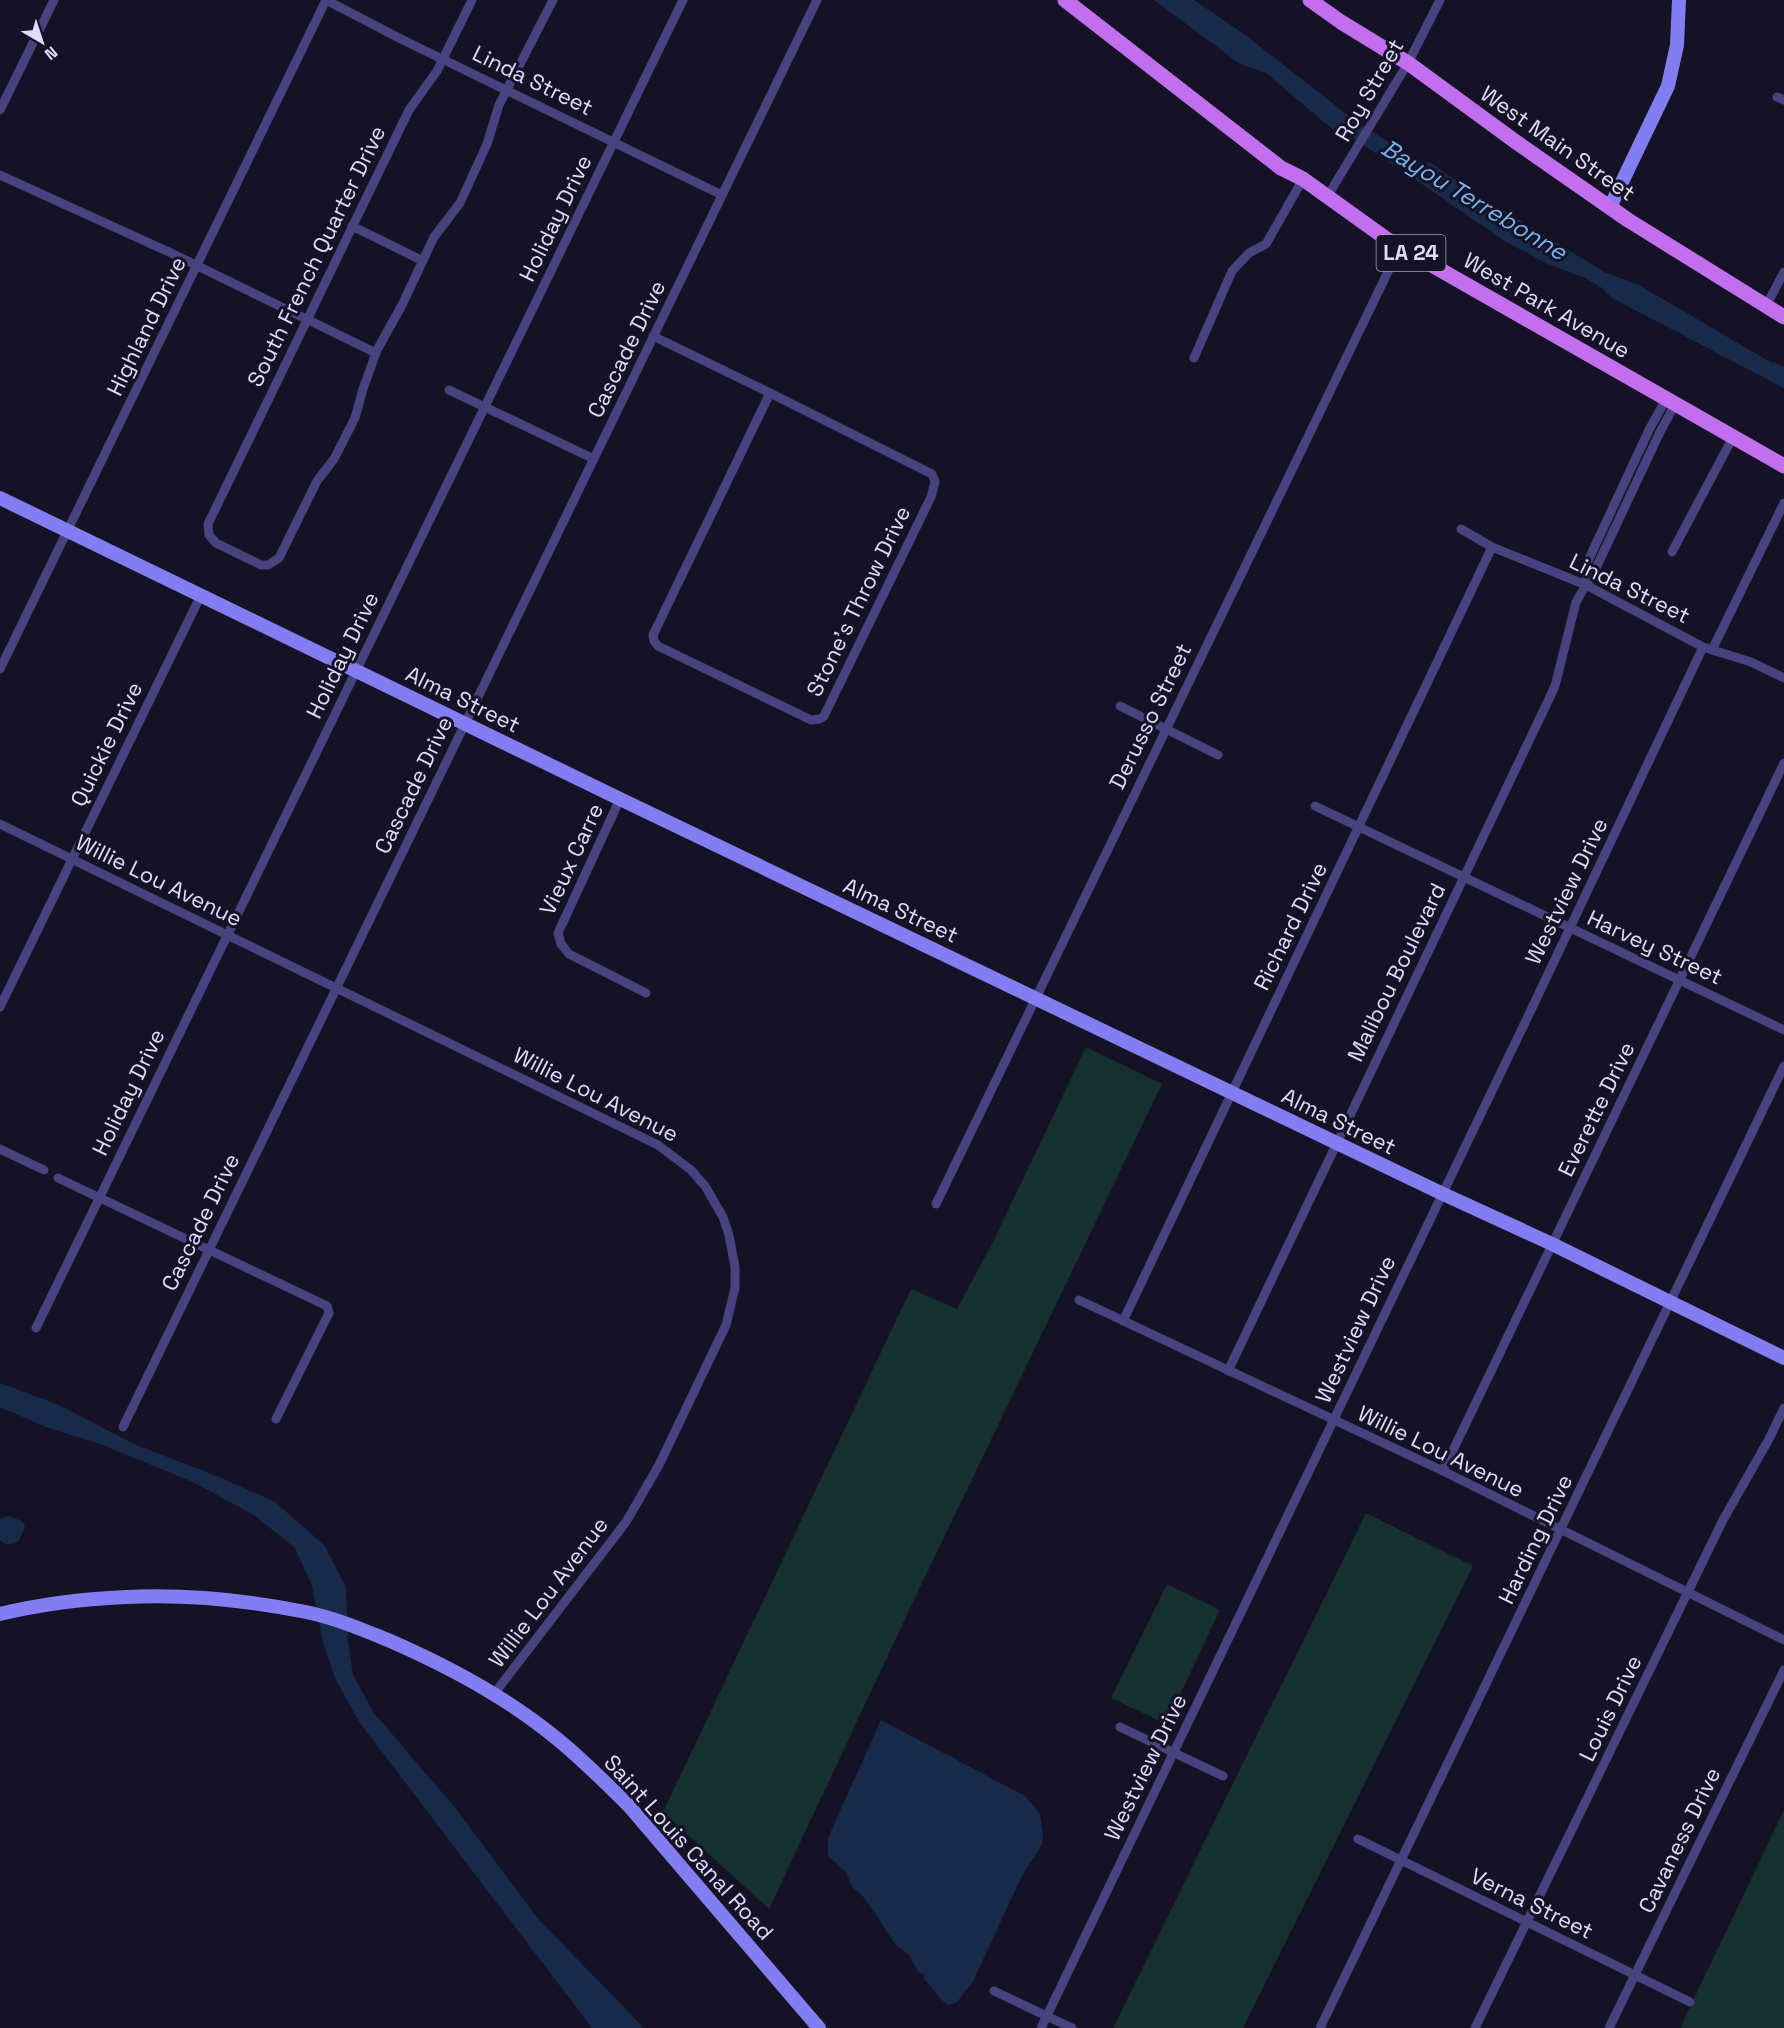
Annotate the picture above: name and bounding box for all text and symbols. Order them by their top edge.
north arrow [12,12,72,72]
street label: Roy Street [1328,34,1410,146]
street label: Linda Street [468,39,598,121]
text: N [40,42,62,65]
street label: West Main Street [1475,79,1641,207]
street label: South French Quarter Drive [241,121,391,391]
water label: Bayou Terrebonne [1376,132,1573,268]
street label: Holiday Drive [512,150,598,286]
road number: LA 24 [1376,235,1446,271]
street label: West Park Avenue [1459,246,1635,364]
street label: Highland Drive [100,252,192,400]
street label: Cascade Drive [581,276,671,422]
street label: Stone's Throw Drive [800,501,916,701]
street label: Linda Street [1565,547,1695,629]
street label: Holiday Drive [299,587,385,723]
street label: Derusso Street [1103,638,1197,794]
street label: Alma Street [401,659,525,739]
street label: Quickie Drive [64,677,148,811]
street label: Cascade Drive [368,712,458,858]
street label: Vieux Carre [533,799,609,919]
street label: Westview Drive [1518,813,1614,969]
street label: Willie Lou Avenue [71,828,247,932]
street label: Richard Drive [1247,857,1333,995]
street label: Alma Street [839,871,963,949]
street label: Malibou Boulevard [1341,878,1451,1066]
street label: Harvey Street [1583,903,1727,991]
street label: Holiday Drive [85,1024,171,1160]
street label: Everette Drive [1551,1037,1641,1181]
street label: Willie Lou Avenue [509,1040,683,1148]
street label: Alma Street [1277,1081,1401,1161]
street label: Cascade Drive [155,1149,245,1295]
street label: Westview Drive [1309,1251,1401,1407]
street label: Willie Lou Avenue [1353,1399,1529,1503]
street label: Harding Drive [1492,1470,1578,1608]
street label: Willie Lou Avenue [482,1511,614,1673]
street label: Louis Drive [1572,1650,1648,1766]
street label: Westview Drive [1097,1689,1193,1845]
street label: Saint Louis Canal Road [598,1748,780,1946]
street label: Cavaness Drive [1632,1763,1726,1917]
street label: Verna Street [1466,1861,1598,1945]

